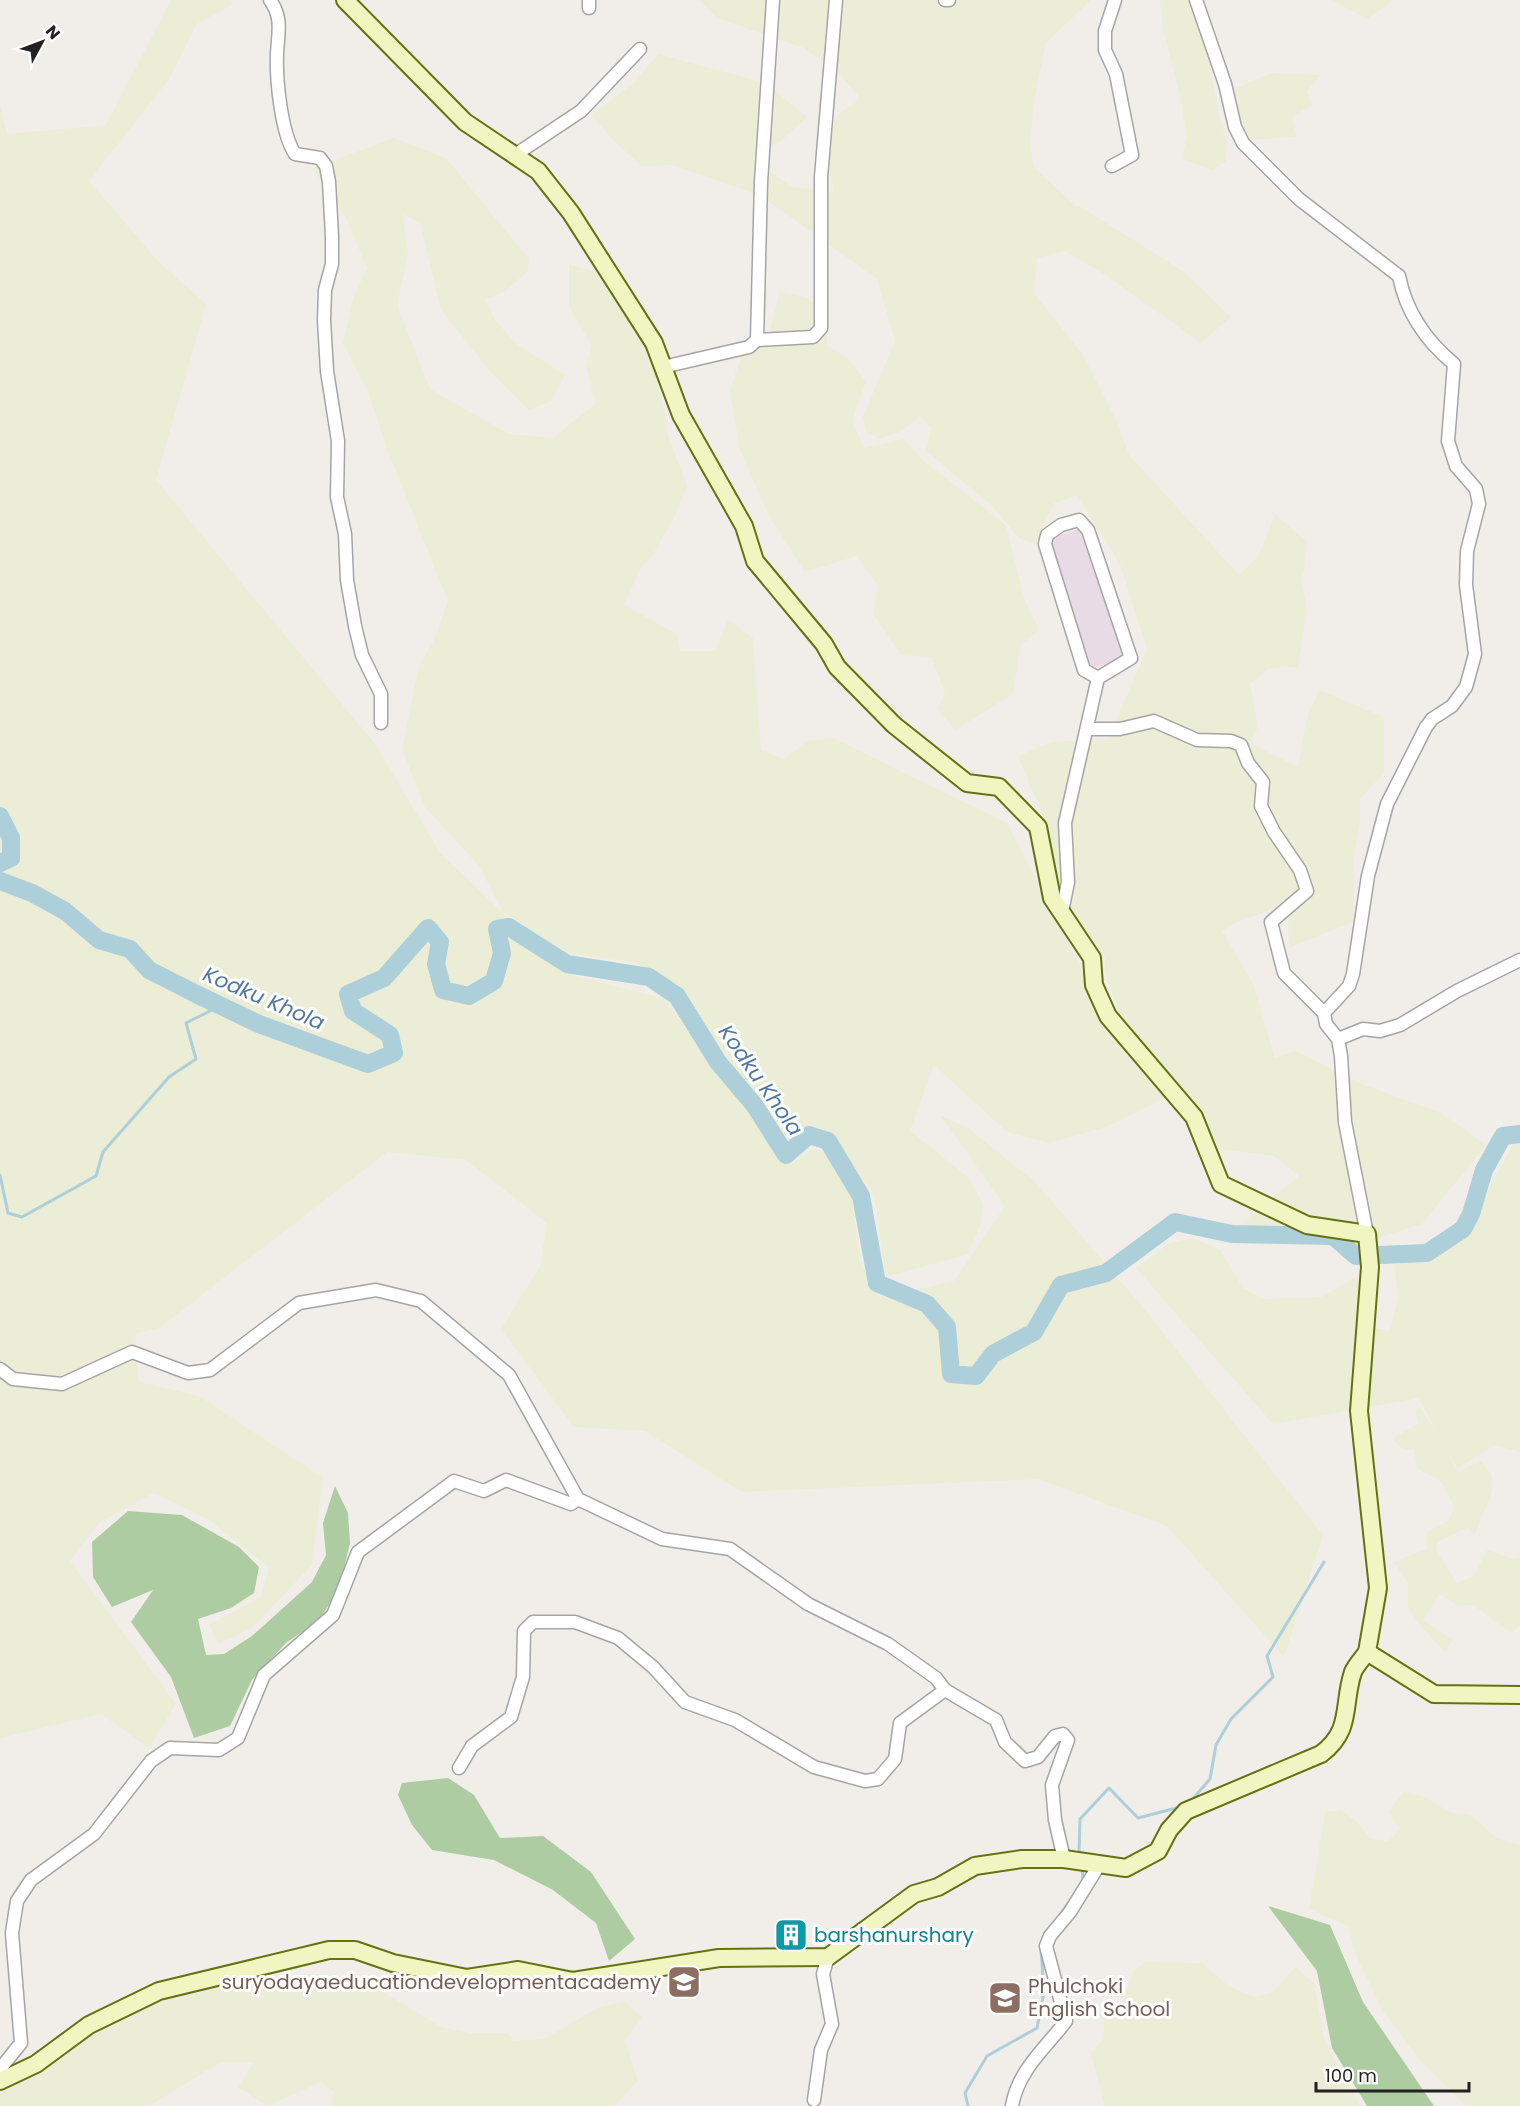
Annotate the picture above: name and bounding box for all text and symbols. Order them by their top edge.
north arrow [12,12,72,72]
text: N [40,20,66,45]
water label: Kodku Khola [199,959,329,1037]
water label: Kodku Khola [712,1019,810,1141]
building icon: barshanurshary [773,1917,809,1953]
place label: barshanurshary [814,1921,974,1949]
school or university icon: suryodayaeducationdevelopmentacademy [666,1964,702,2000]
place label: suryodayaeducationdevelopmentacademy [221,1968,661,1996]
place label: Phulchoki English School [1028,1972,1170,2023]
school or university icon: Phulchoki English School [987,1980,1023,2016]
scale bar [1316,2055,1469,2093]
text: 100 m [1325,2063,1377,2088]

